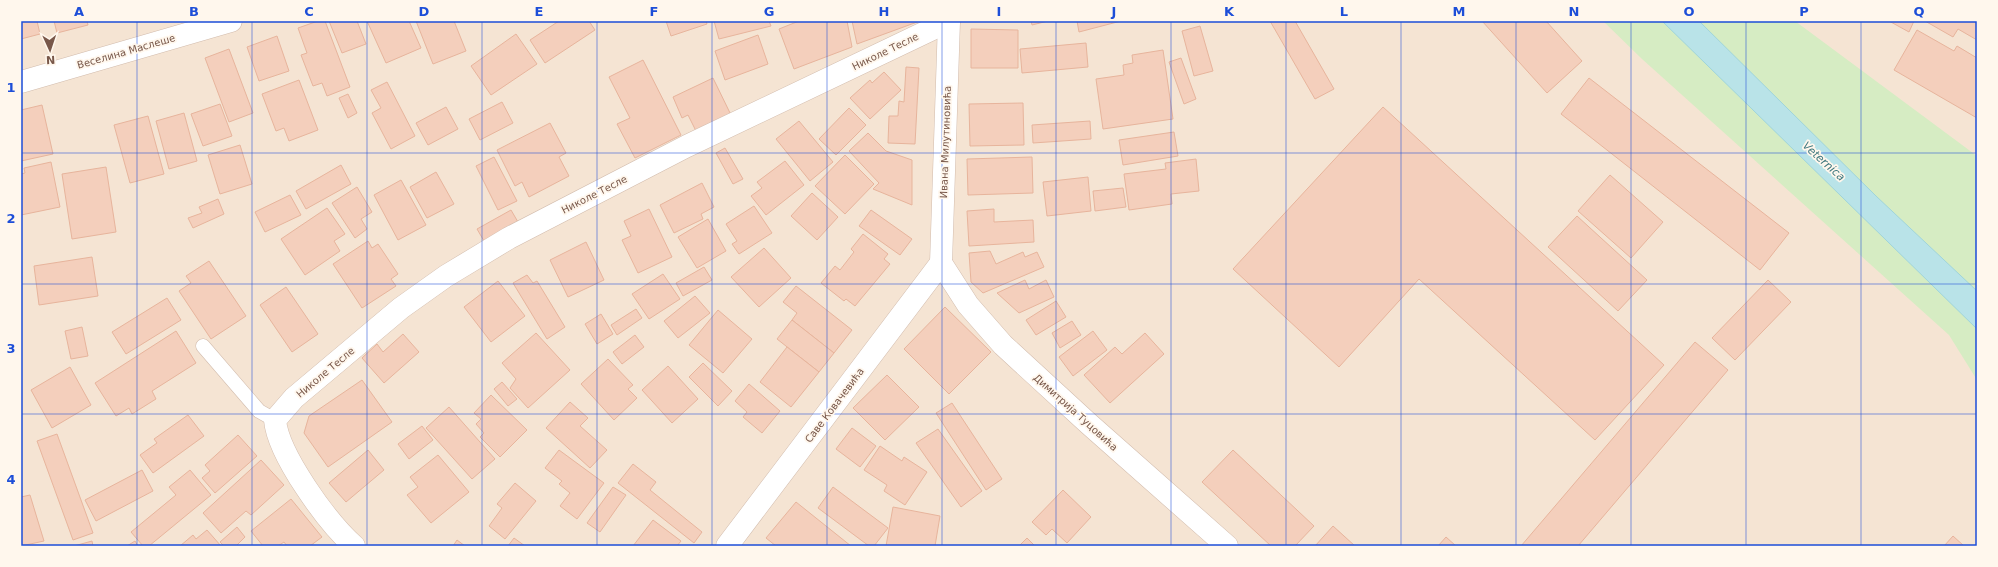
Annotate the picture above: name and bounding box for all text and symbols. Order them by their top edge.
text: A [74,4,84,19]
text: B [189,4,199,19]
text: C [304,4,314,19]
text: D [419,4,430,19]
text: E [535,4,543,19]
text: F [650,4,658,19]
text: G [764,4,774,19]
text: H [879,4,889,19]
text: I [997,4,1001,19]
text: J [1111,4,1116,19]
text: K [1224,4,1235,19]
text: L [1340,4,1348,19]
text: M [1453,4,1465,19]
text: N [1569,4,1579,19]
text: O [1683,4,1695,19]
text: P [1799,4,1809,19]
text: Q [1913,4,1925,19]
north arrow [30,30,70,70]
street label: Николе Тесле [850,31,920,72]
street label: Веселина Маслеше [76,32,176,71]
text: N [46,53,55,66]
text: 1 [6,80,16,95]
street label: Ивана Милутиновића [938,85,953,199]
water label: Veternica [1800,139,1848,184]
street label: Николе Тесле [560,173,629,216]
text: 2 [6,211,16,226]
text: 3 [6,341,16,356]
street label: Николе Тесле [294,345,357,400]
street label: Саве Ковачевића [803,366,866,445]
street label: Димитрија Туцовића [1031,372,1120,453]
text: 4 [6,472,16,487]

